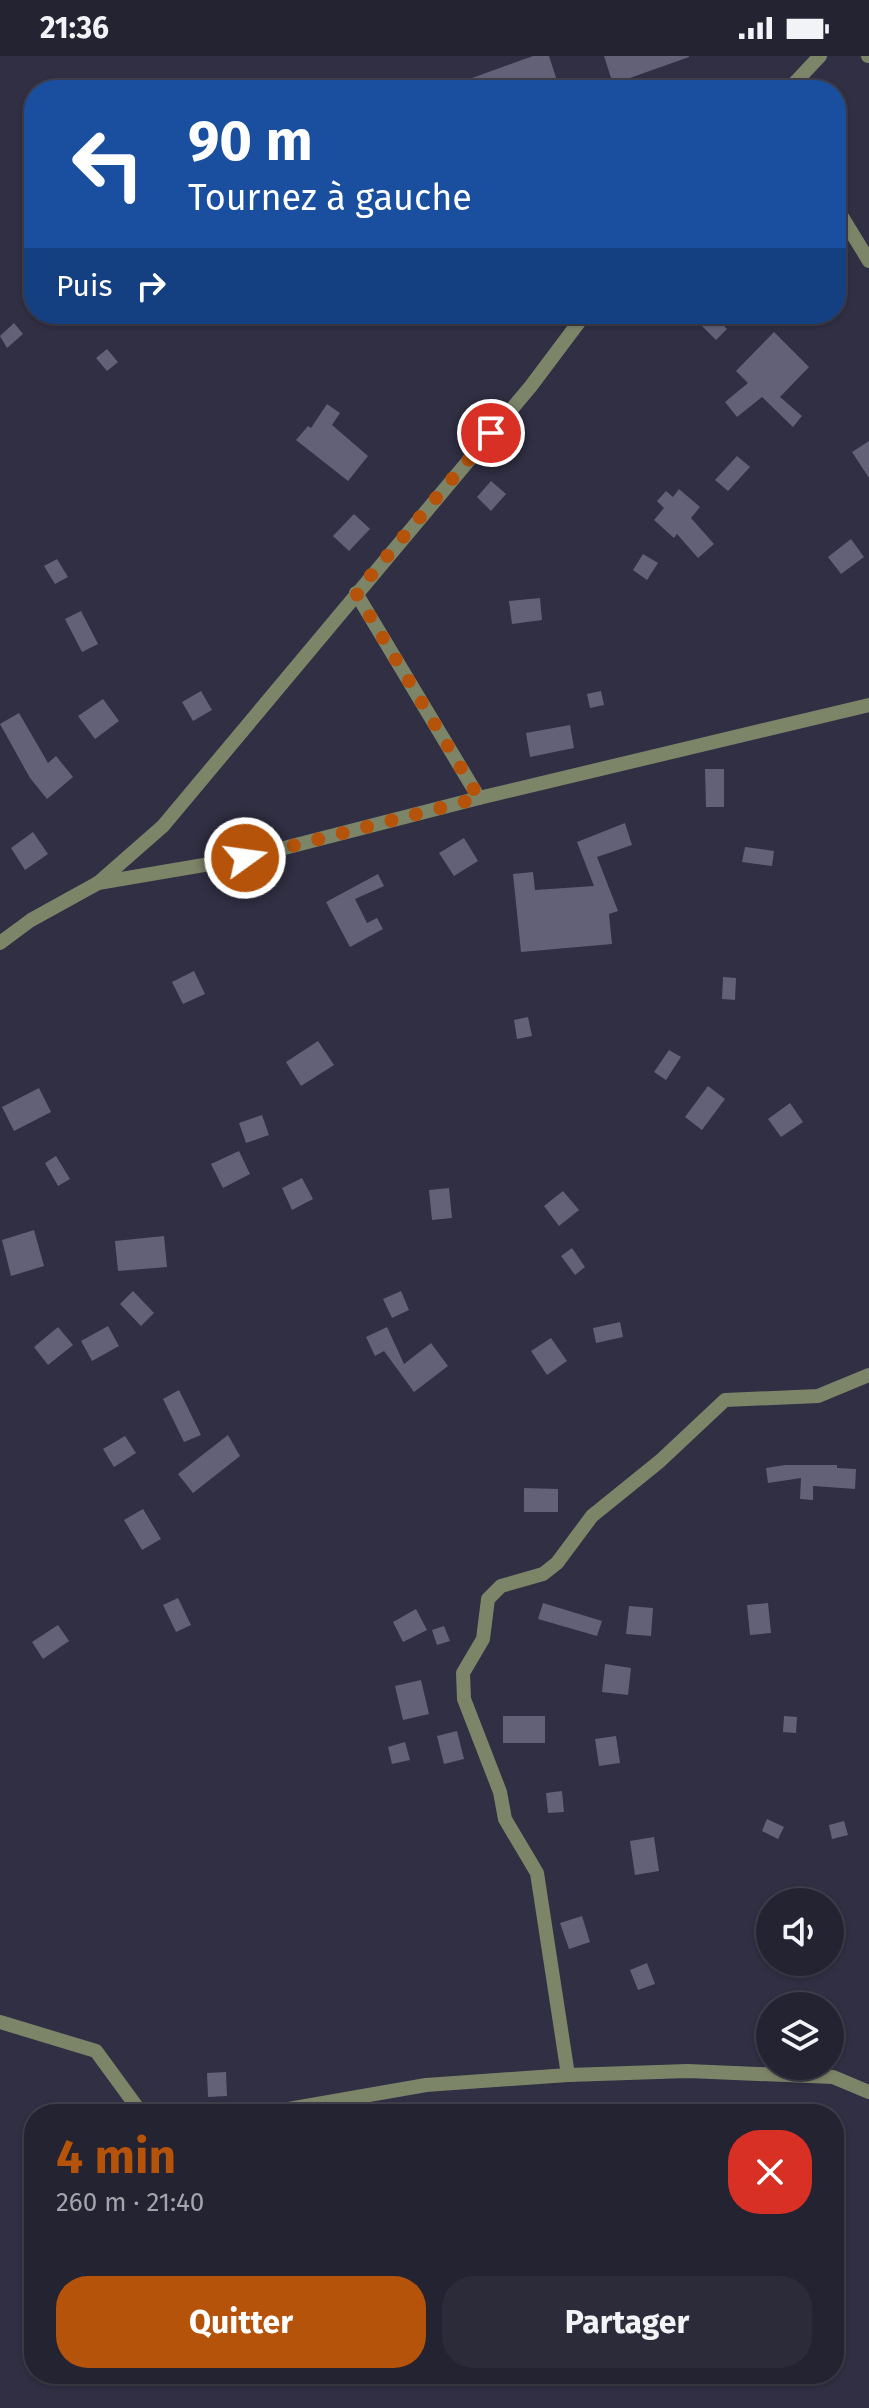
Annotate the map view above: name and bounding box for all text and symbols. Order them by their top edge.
text: 21:36 [40,10,109,46]
text: 90 m [188,108,313,175]
icon: left [56,112,160,216]
text: Tournez à gauche [188,176,472,220]
icon: right [129,264,173,308]
text: Puis [56,268,113,304]
pin [457,399,525,467]
icon: arrive [469,411,513,455]
position arrow [203,816,287,900]
map controls [756,1888,844,2080]
button: sound [756,1888,844,1976]
button: layers [756,1992,844,2080]
text: 4 min [56,2128,176,2186]
button: close [728,2130,812,2214]
text: 260 m · 21:40 [56,2187,204,2218]
button: Quitter [56,2276,426,2368]
button: Partager [442,2276,812,2368]

